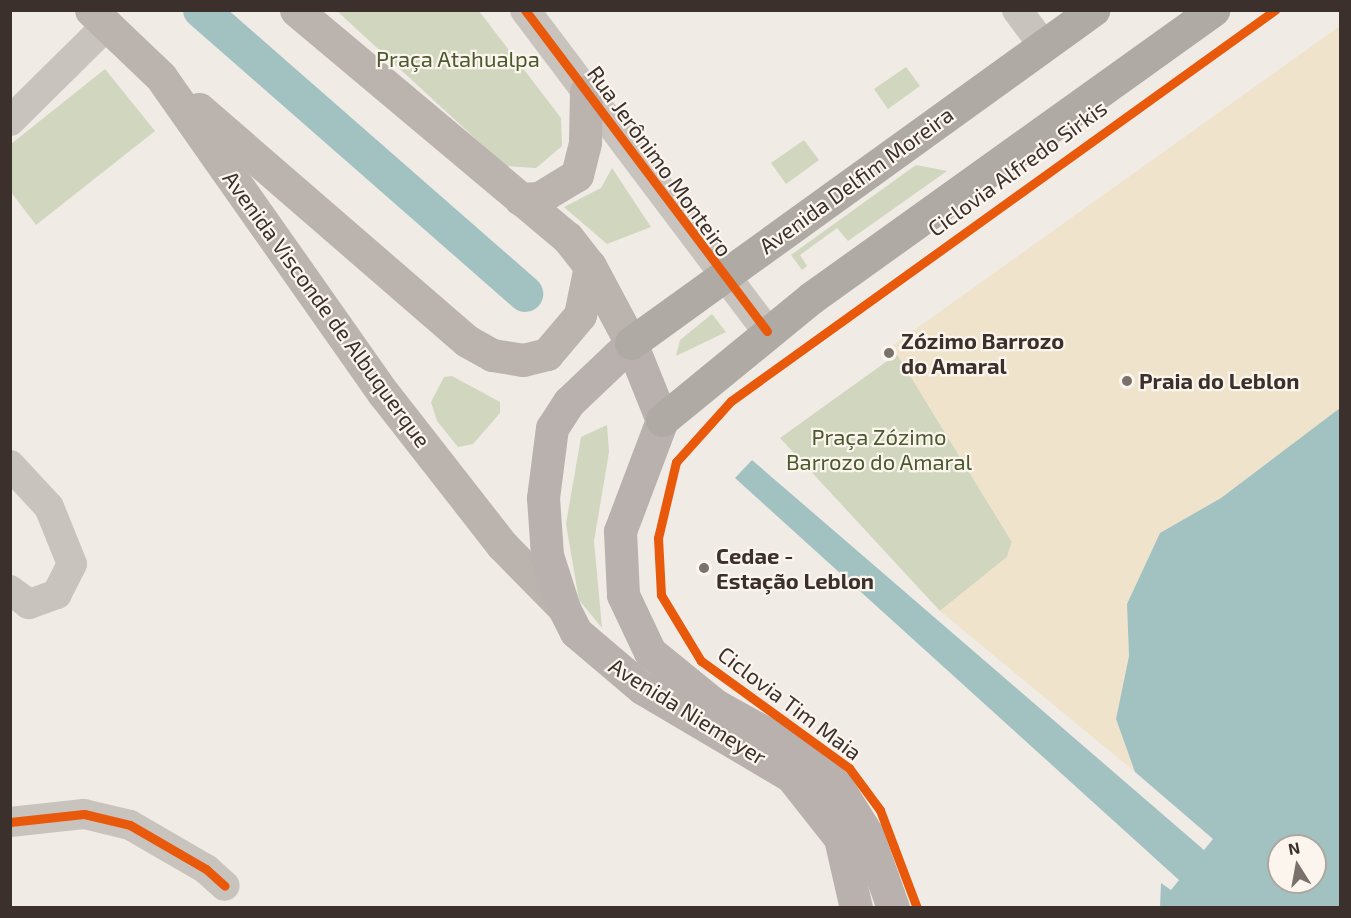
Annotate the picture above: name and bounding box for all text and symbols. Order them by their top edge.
park label: Praça Atahualpa [376,46,540,72]
street label: Rua Jerônimo Monteiro [582,60,738,262]
street label: Ciclovia Alfredo Sirkis [922,94,1112,242]
street label: Avenida Delfim Moreira [754,101,958,259]
street label: Avenida Visconde de Albuquerque [217,165,437,453]
place label: Zózimo Barrozo do Amaral [901,327,1064,378]
marker: Zózimo Barrozo do Amaral [882,346,896,360]
place label: Praia do Leblon [1139,368,1299,394]
marker: Praia do Leblon [1120,374,1134,388]
park label: Praça Zózimo Barrozo do Amaral [786,423,972,475]
place label: Cedae - Estação Leblon [716,542,874,594]
marker: Cedae - Estação Leblon [697,561,711,575]
street label: Ciclovia Tim Maia [713,640,867,766]
street label: Avenida Niemeyer [605,652,771,770]
north arrow [1267,834,1327,894]
text: N [1286,837,1301,858]

